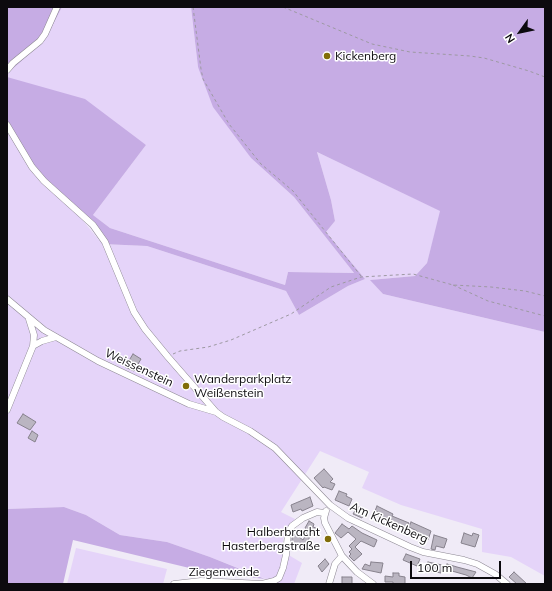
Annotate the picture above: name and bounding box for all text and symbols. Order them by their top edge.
north arrow [500,12,540,52]
text: N [502,31,518,46]
place label: Kickenberg [335,49,396,63]
marker: Kickenberg [322,51,332,61]
street label: Weissenstein [102,346,176,390]
place label: Wanderparkplatz Weißenstein [194,372,292,400]
marker: Wanderparkplatz Weißenstein [181,381,191,391]
street label: Am Kickenberg [348,499,430,547]
place label: Halberbracht Hasterbergstraße [222,525,320,553]
marker: Halberbracht Hasterbergstraße [323,534,333,544]
scale bar [412,553,503,579]
text: 100 m [417,560,452,575]
street label: Ziegenweide [189,565,259,579]

